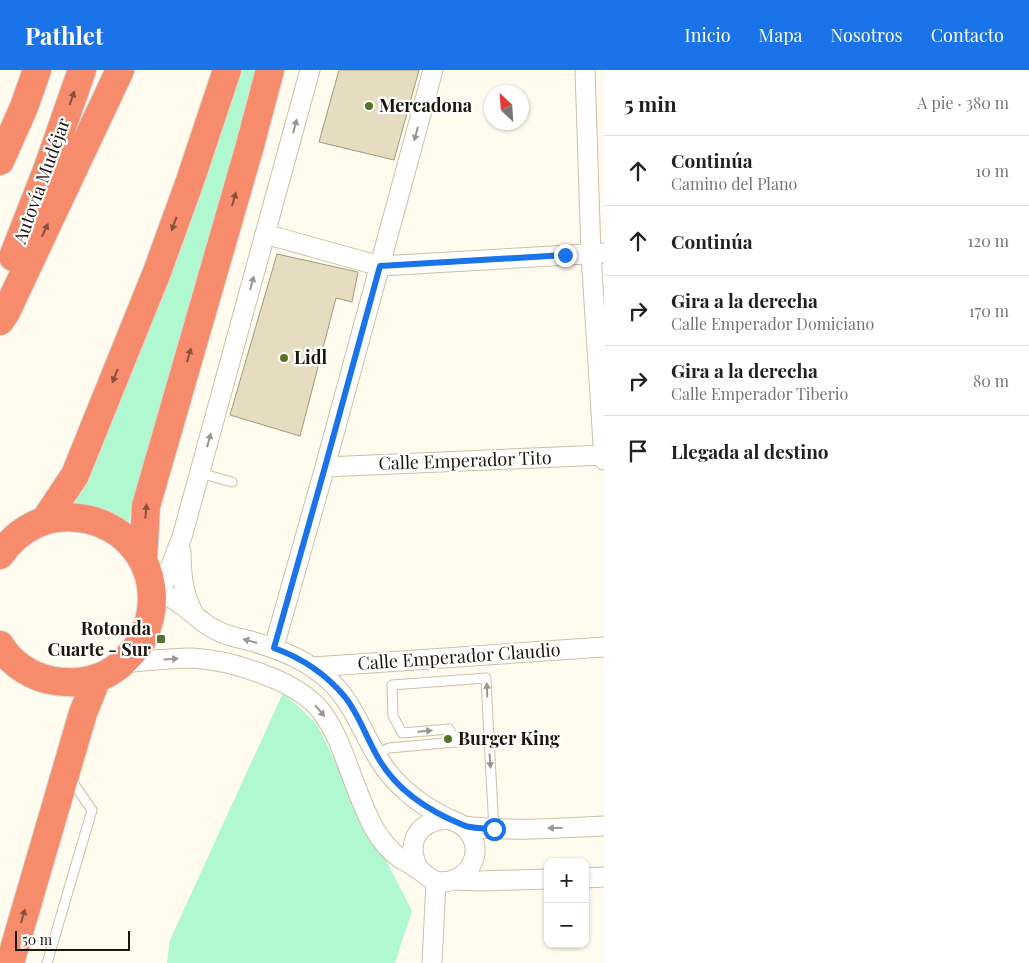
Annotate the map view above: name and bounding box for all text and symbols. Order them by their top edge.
text: Pathlet [25,19,103,51]
text: Inicio [685,23,731,47]
text: Mapa [759,23,803,47]
text: Nosotros [831,23,903,47]
text: Contacto [931,23,1004,47]
north arrow [484,85,529,130]
text: 5 min [624,89,677,117]
one-way arrow [69,90,76,105]
text: A pie · 380 m [917,92,1009,113]
place label: Mercadona [379,93,473,117]
marker: Mercadona [363,100,375,112]
street label: Autovía Mudéjar [7,115,75,248]
one-way arrow [291,119,299,134]
one-way arrow [412,126,420,141]
text: Continúa [671,147,753,173]
icon: ahead [624,157,652,185]
text: 10 m [975,160,1009,181]
text: Camino del Plano [671,173,797,194]
one-way arrow [231,191,239,206]
one-way arrow [170,217,177,232]
one-way arrow [41,223,49,237]
icon: ahead [624,227,652,255]
text: Continúa [671,228,753,254]
text: 120 m [968,230,1009,251]
route end [554,244,577,267]
one-way arrow [248,275,256,290]
text: Gira a la derecha [671,287,818,313]
icon: right [624,297,652,325]
text: 170 m [969,300,1009,321]
text: Calle Emperador Domiciano [671,313,874,334]
place label: Lidl [294,345,327,369]
one-way arrow [185,347,193,362]
marker: Lidl [278,352,290,364]
text: Gira a la derecha [671,357,818,383]
icon: right [624,367,652,395]
one-way arrow [111,369,119,383]
text: 80 m [973,370,1009,391]
text: Calle Emperador Tiberio [671,383,848,404]
one-way arrow [205,432,213,447]
icon: arrive [624,437,652,465]
text: Llegada al destino [671,438,829,464]
street label: Calle Emperador Tito [378,445,552,475]
one-way arrow [142,503,150,519]
place label: Rotonda Cuarte - Sur [47,616,152,661]
marker: Rotonda Cuarte - Sur [155,633,167,645]
one-way arrow [242,636,257,644]
street label: Calle Emperador Claudio [357,637,561,675]
one-way arrow [164,655,180,663]
one-way arrow [482,682,490,698]
one-way arrow [315,704,326,717]
place label: Burger King [458,726,560,750]
one-way arrow [417,727,433,735]
marker: Burger King [442,733,454,745]
one-way arrow [486,753,494,769]
route start [483,818,506,841]
one-way arrow [547,824,563,832]
map controls [544,858,589,948]
button: + [544,858,589,903]
button: − [544,903,589,948]
one-way arrow [20,909,28,924]
scale bar [15,928,130,951]
text: 50 m [22,930,52,949]

